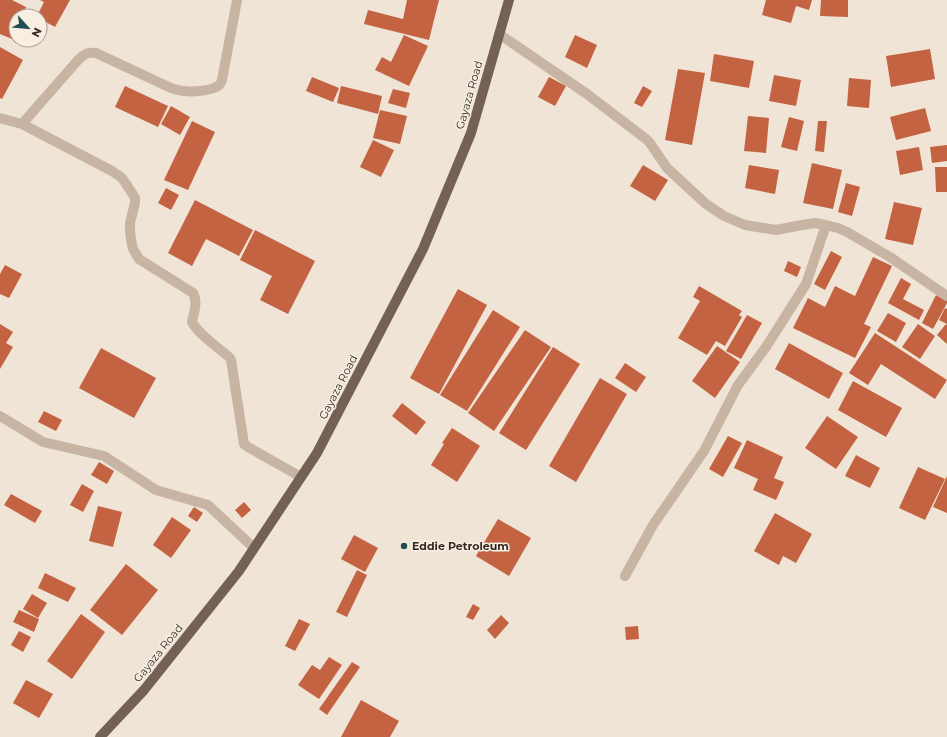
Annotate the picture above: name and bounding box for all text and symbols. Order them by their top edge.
north arrow [8,8,48,48]
text: N [29,25,45,40]
street label: Gayaza Road [453,59,485,131]
street label: Gayaza Road [316,352,360,422]
place label: Eddie Petroleum [412,539,509,553]
marker: Eddie Petroleum [399,541,409,551]
street label: Gayaza Road [130,621,186,685]

